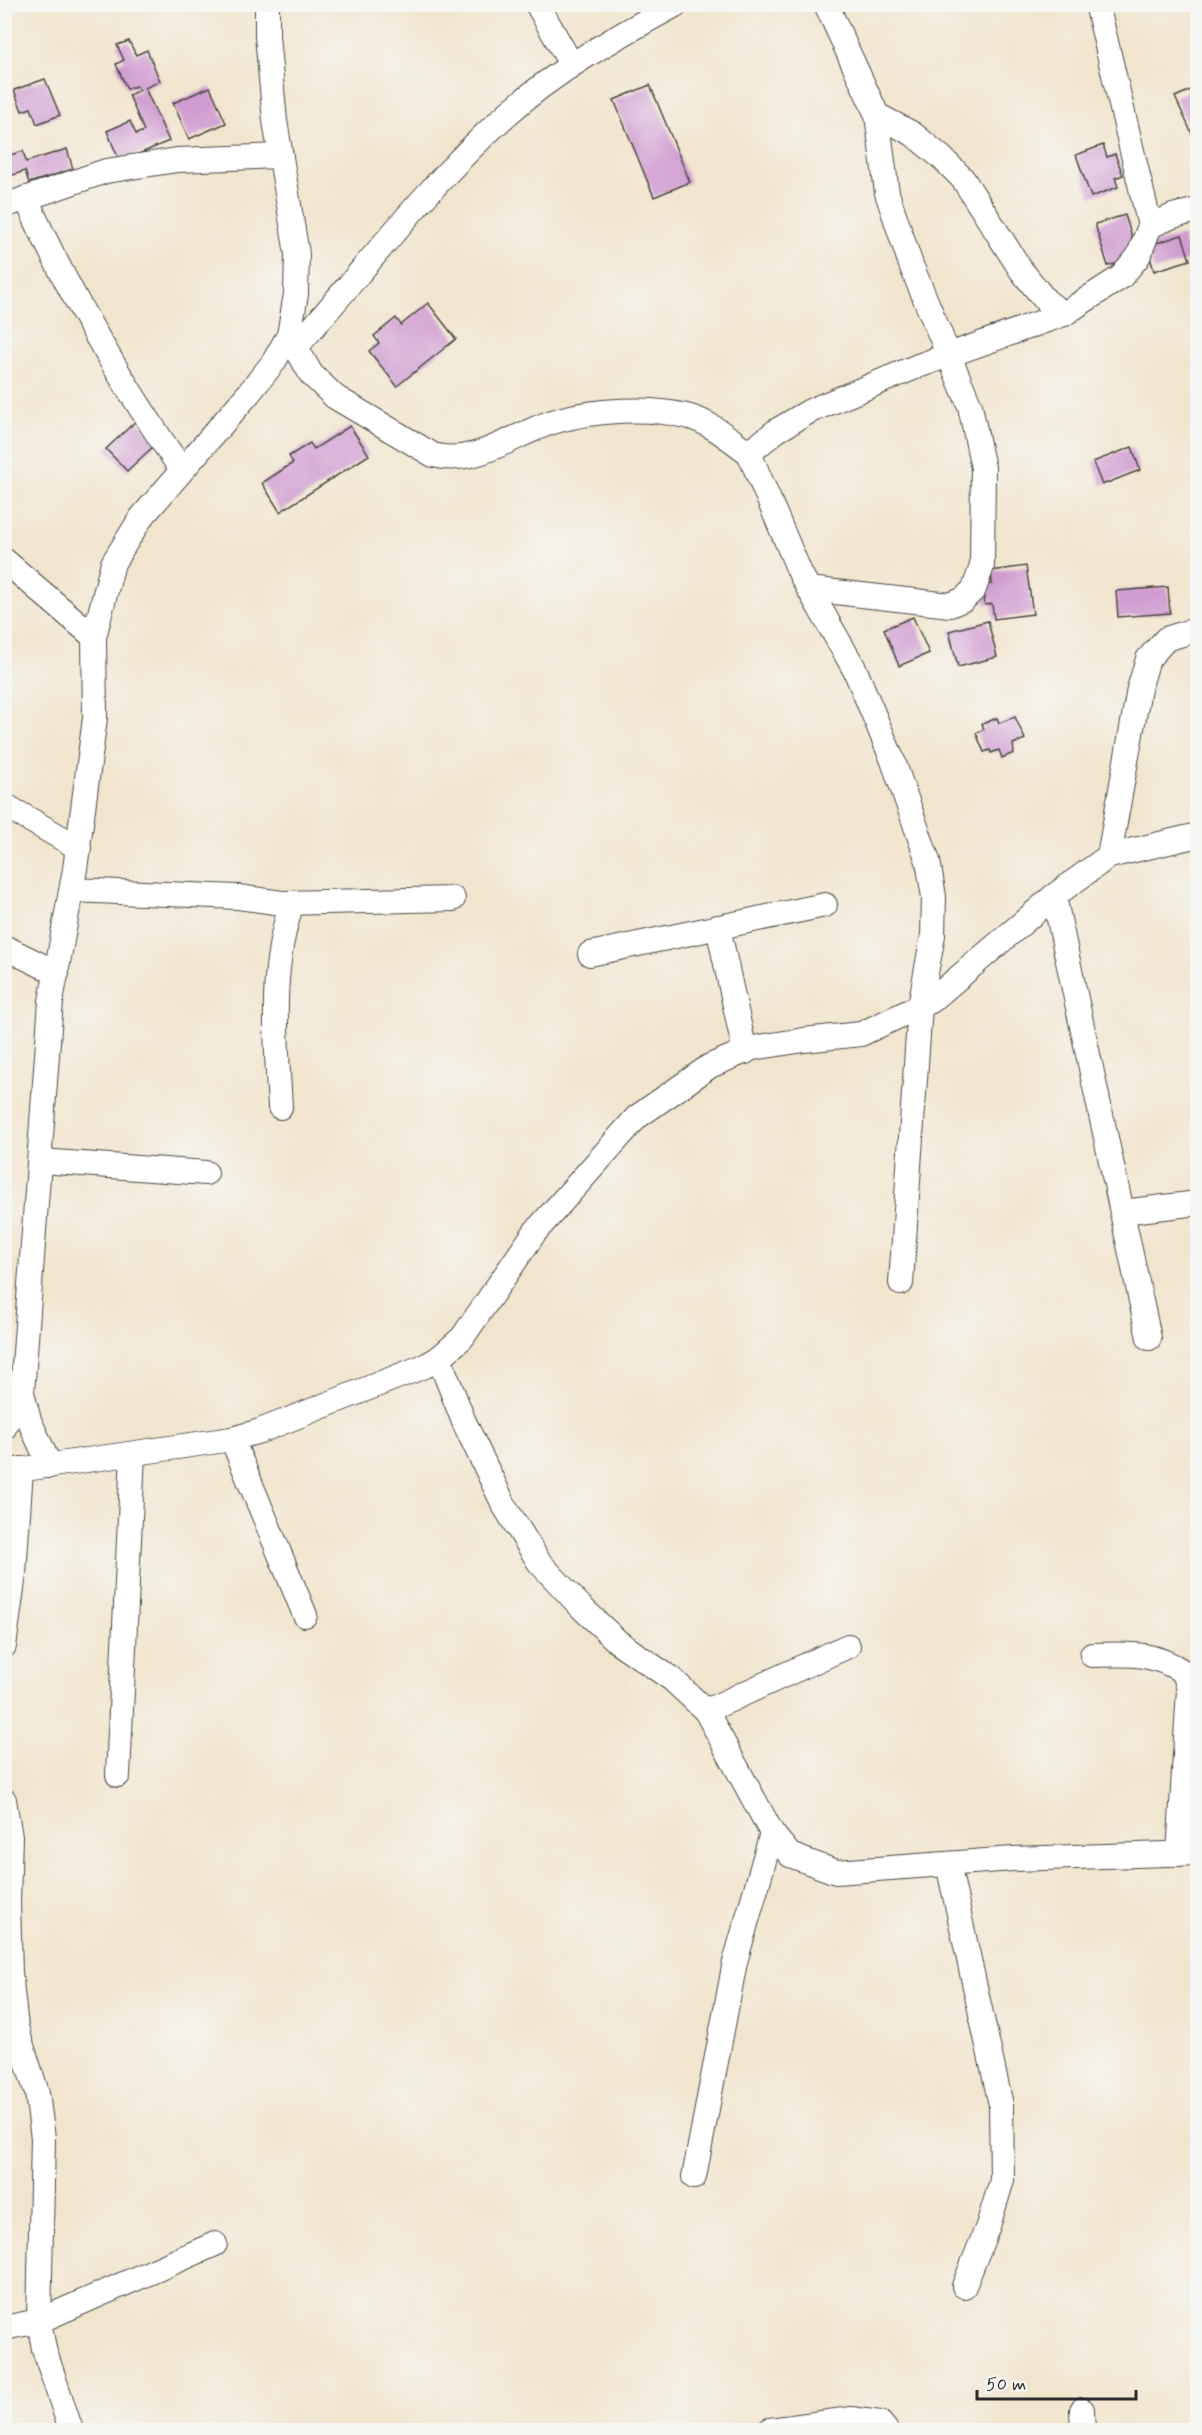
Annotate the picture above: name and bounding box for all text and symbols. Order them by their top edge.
scale bar [977,2363,1136,2401]
text: 50 m [986,2373,1026,2397]

